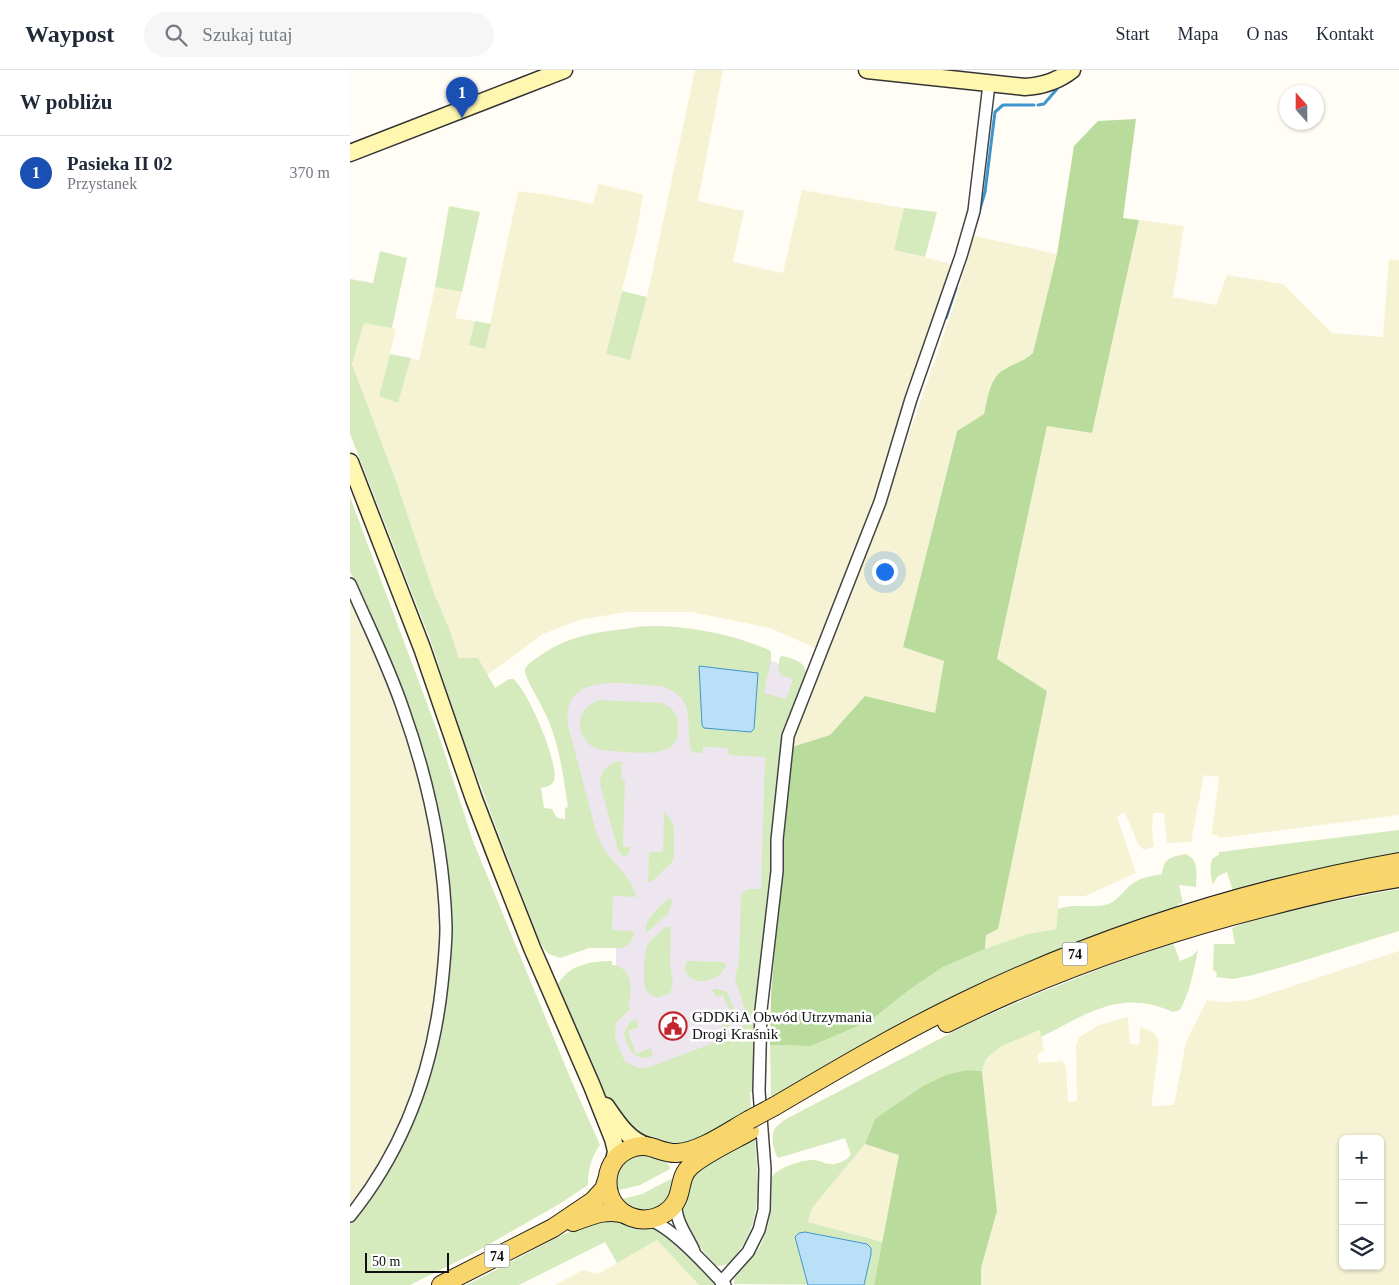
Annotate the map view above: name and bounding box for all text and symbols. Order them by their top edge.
search box [144,12,494,57]
text: Waypost [25,21,114,47]
icon: search [162,21,190,49]
text: Szukaj tutaj [202,24,293,45]
text: Start [1116,24,1150,44]
text: Mapa [1178,24,1219,44]
text: O nas [1247,24,1288,44]
text: Kontakt [1316,24,1374,44]
pin: 1 [446,77,478,118]
north arrow [1279,85,1324,130]
text: W pobliżu [20,90,112,114]
text: Pasieka II 02 [67,153,173,174]
text: 1 [32,164,40,181]
text: 370 m [290,164,330,181]
text: Przystanek [67,175,137,192]
your location [872,559,898,585]
road number: 74 [1062,942,1088,966]
place label: GDDKiA Obwód Utrzymania Drogi Kraśnik [692,1009,872,1042]
public building icon: GDDKiA Obwód Utrzymania Drogi Kraśnik [658,1011,688,1041]
map controls [1339,1135,1384,1270]
button: + [1339,1135,1384,1180]
button: − [1339,1180,1384,1225]
button: layers [1339,1225,1384,1270]
road number: 74 [484,1244,510,1268]
scale bar [365,1250,449,1273]
text: 50 m [372,1254,400,1269]

